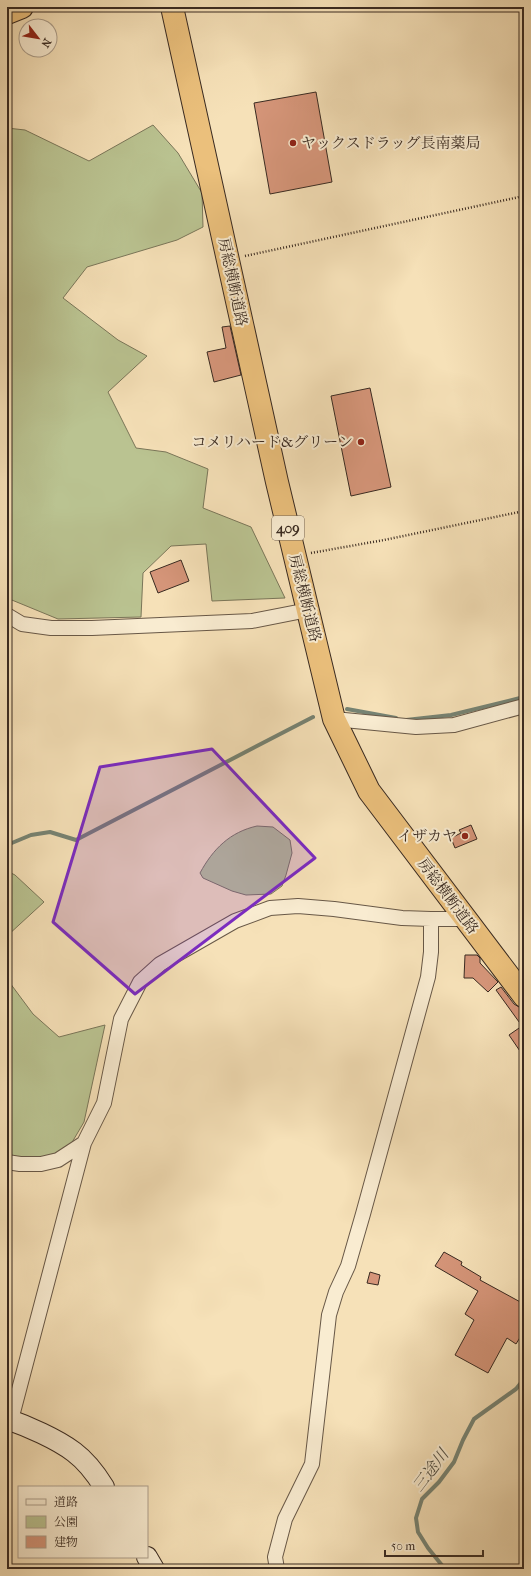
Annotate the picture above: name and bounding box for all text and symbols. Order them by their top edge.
north arrow [18,18,58,58]
text: N [38,36,54,50]
place label: ヤックスドラッグ長南薬局 [301,134,481,152]
marker: ヤックスドラッグ長南薬局 [288,138,298,148]
street label: 房総横断道路 [215,236,251,328]
place label: コメリハード&グリーン [191,433,353,451]
marker: コメリハード&グリーン [356,437,366,447]
road number: 409 [272,516,304,540]
street label: 房総横断道路 [285,552,325,644]
place label: イザカヤ [397,827,457,845]
marker: イザカヤ [460,831,470,841]
street label: 房総横断道路 [414,855,482,937]
water label: 三途川 [408,1444,454,1495]
legend [18,1486,148,1558]
text: 道路 [54,1495,78,1509]
text: 公園 [54,1515,78,1529]
scale bar [385,1532,483,1558]
text: 建物 [54,1535,78,1549]
text: 50 m [391,1539,415,1553]

